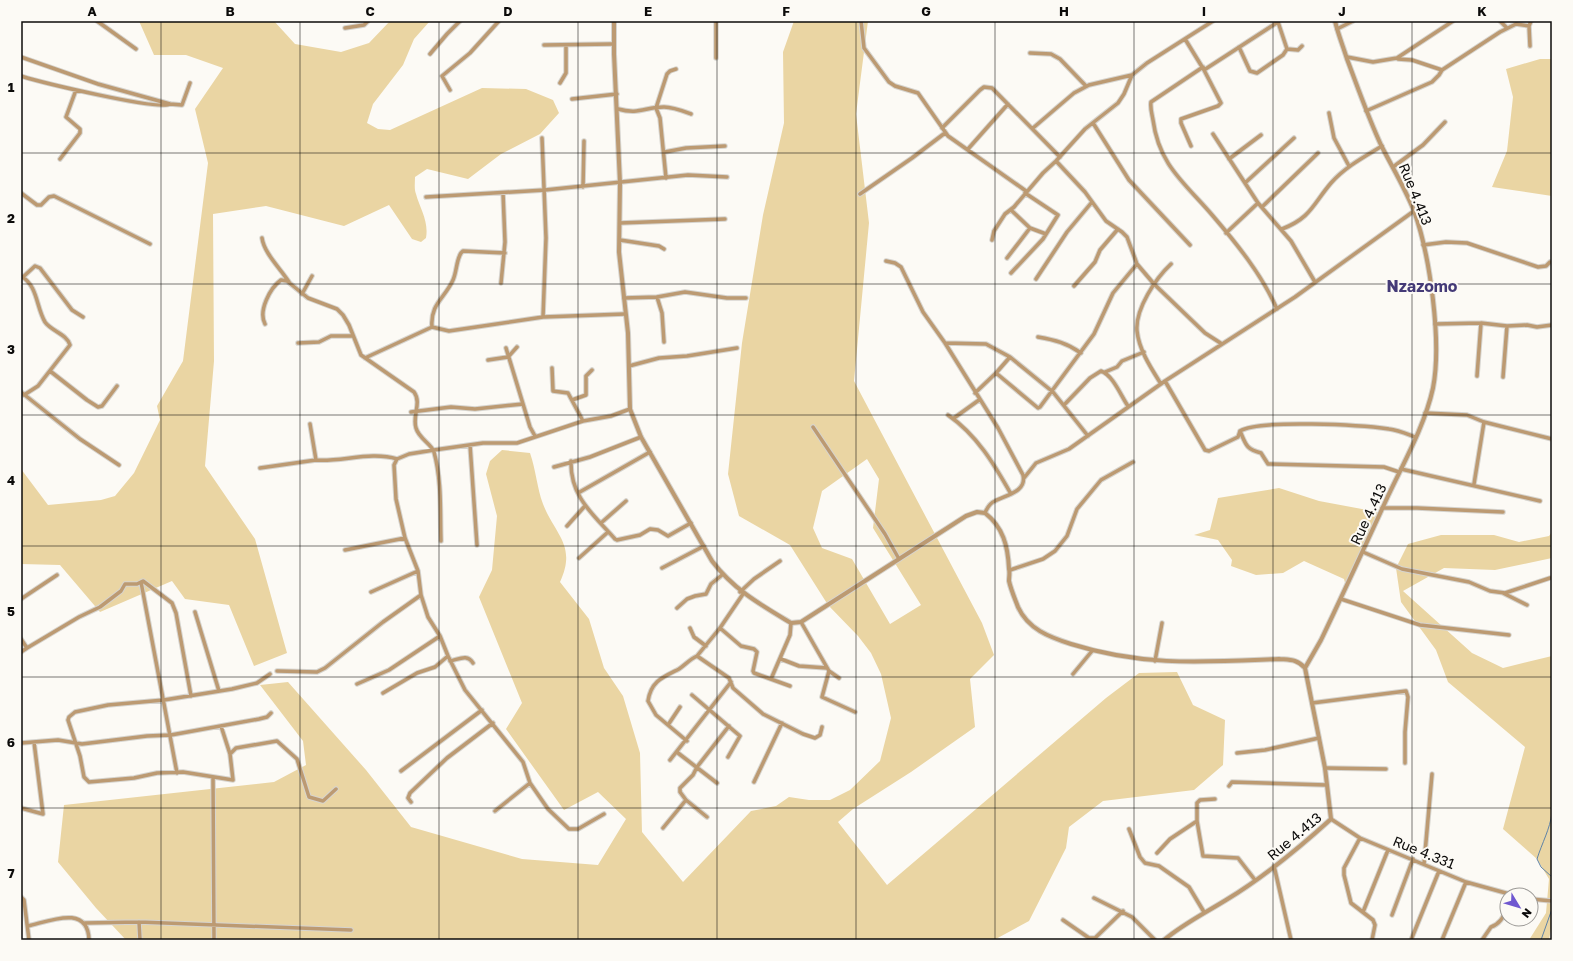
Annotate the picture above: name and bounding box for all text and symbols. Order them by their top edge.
text: A [87,3,97,19]
text: B [225,3,235,19]
text: C [365,3,375,19]
text: D [503,3,513,19]
text: E [644,3,652,19]
text: F [782,3,790,19]
text: G [921,3,931,19]
text: H [1059,3,1069,19]
text: I [1202,3,1206,19]
text: J [1338,3,1346,19]
text: K [1477,3,1487,19]
text: 1 [8,79,15,95]
street label: Rue 4.413 [1396,160,1436,228]
text: 2 [7,210,15,226]
district label: Nzazomo [1387,276,1458,296]
text: 3 [7,341,15,357]
text: 4 [7,472,15,488]
street label: Rue 4.413 [1346,481,1390,547]
text: 5 [7,603,15,619]
text: 6 [7,734,15,750]
street label: Rue 4.413 [1263,808,1325,864]
street label: Rue 4.331 [1391,832,1458,872]
text: 7 [7,865,15,881]
north arrow [1499,887,1539,927]
text: N [1520,906,1535,921]

